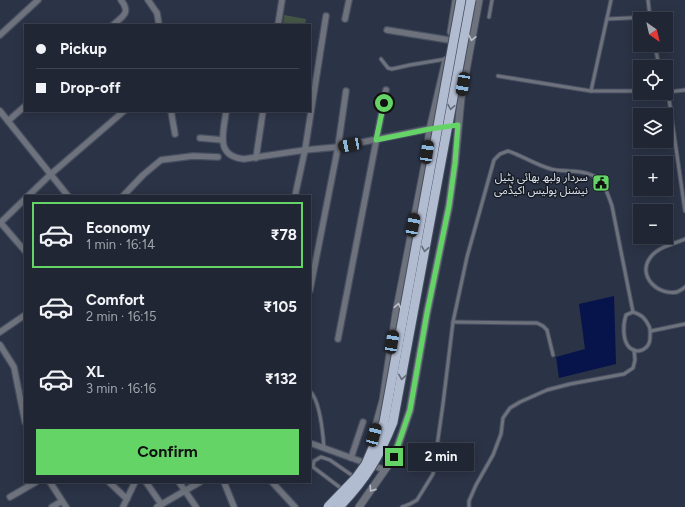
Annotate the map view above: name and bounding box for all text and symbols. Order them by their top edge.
north arrow [633,12,673,52]
map controls [633,12,673,244]
one-way arrow [468,35,476,41]
text: Pickup [60,40,107,58]
button: locate [633,60,673,100]
car [455,71,471,97]
text: Drop-off [60,79,121,97]
route start [375,94,393,112]
one-way arrow [447,104,456,110]
button: layers [633,108,673,148]
car [337,137,363,153]
car [419,139,435,165]
button: + [633,156,673,196]
place label: سردار ولبھ بھائی پٹیل نیشنل پولیس اکیڈمی [494,171,588,198]
public building icon: سردار ولبھ بھائی پٹیل نیشنل پولیس اکیڈمی [591,173,611,193]
button: − [633,204,673,244]
car [405,212,421,238]
icon: car [38,217,74,253]
text: Economy [86,219,151,237]
text: ₹78 [270,226,297,244]
text: 1 min · 16:14 [86,237,155,252]
one-way arrow [421,246,430,252]
icon: car [38,289,74,325]
text: Comfort [86,291,145,309]
text: ₹105 [263,298,297,316]
one-way arrow [393,303,402,309]
text: 2 min · 16:15 [86,309,156,324]
car [384,329,400,355]
icon: car [38,361,74,397]
text: XL [86,363,104,381]
text: ₹132 [265,370,297,388]
one-way arrow [398,374,406,380]
text: 3 min · 16:16 [86,381,156,396]
car [365,422,383,448]
button: Confirm [36,429,299,475]
callout: 2 min [408,443,474,471]
route end [385,448,403,466]
text: 2 min [425,449,457,464]
one-way arrow [369,485,376,492]

